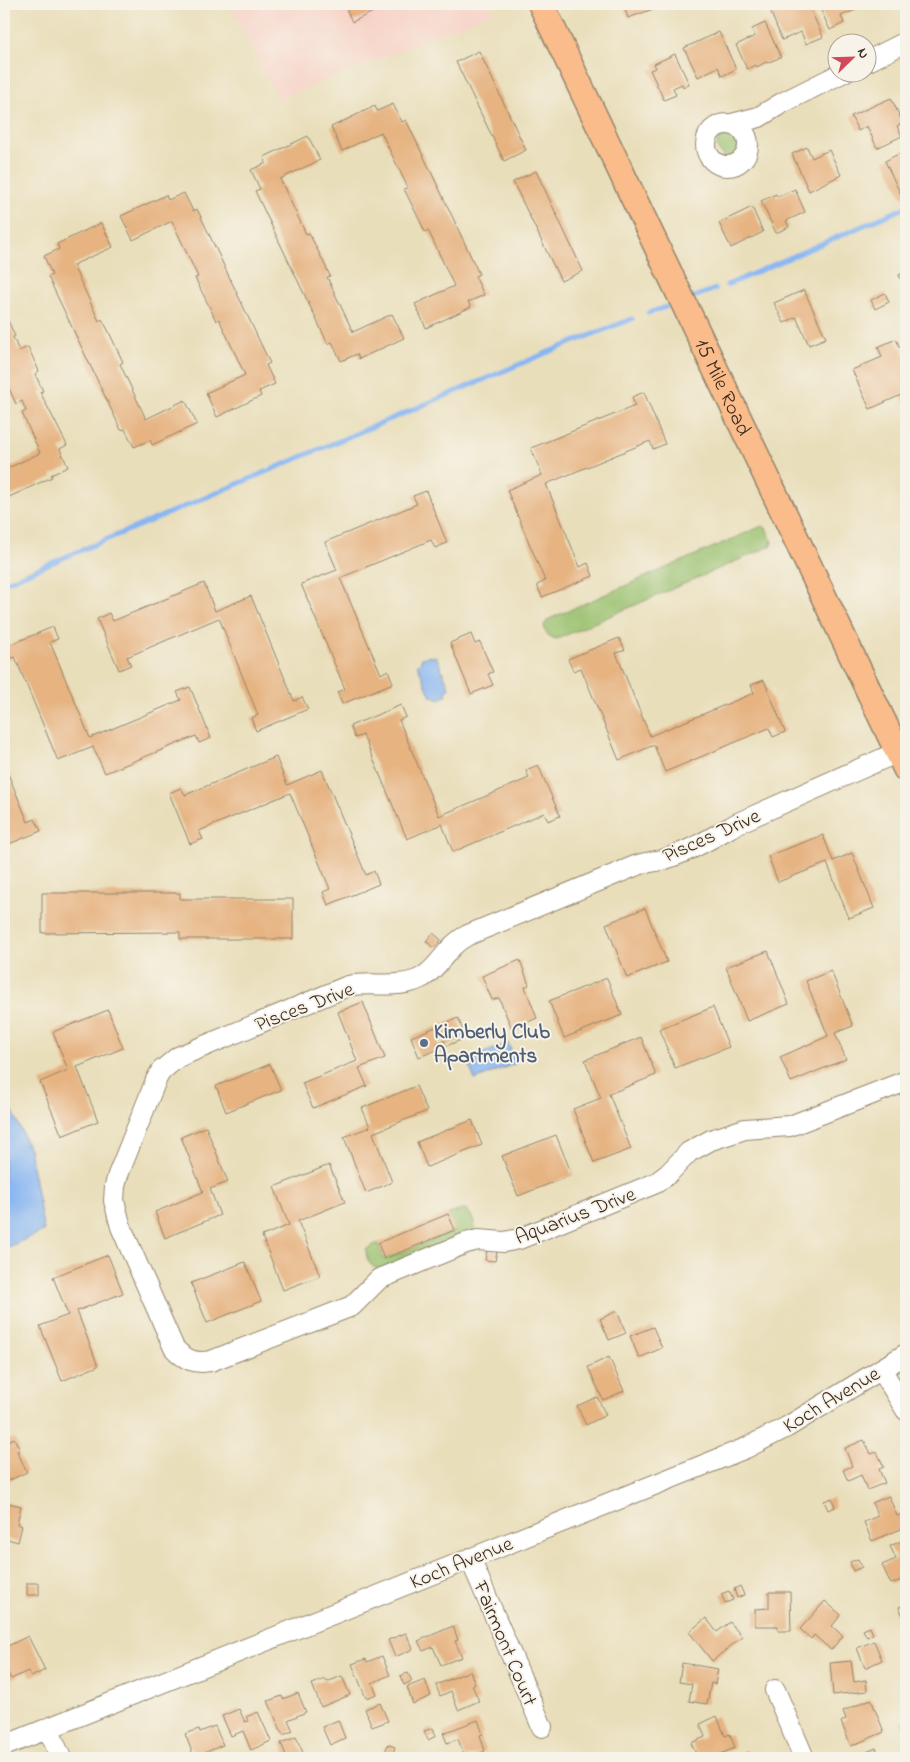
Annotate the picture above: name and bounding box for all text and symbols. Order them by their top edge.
north arrow [828,32,878,82]
text: N [851,45,874,62]
street label: 15 Mile Road [686,334,758,441]
street label: Pisces Drive [658,802,766,872]
street label: Pisces Drive [251,975,359,1040]
place label: Kimberly Club Apartments [434,1018,551,1072]
marker: Kimberly Club Apartments [418,1037,430,1049]
street label: Aquarius Drive [511,1180,641,1254]
street label: Koch Avenue [778,1360,887,1442]
street label: Koch Avenue [406,1529,518,1598]
street label: Fairmont Court [464,1576,544,1711]

